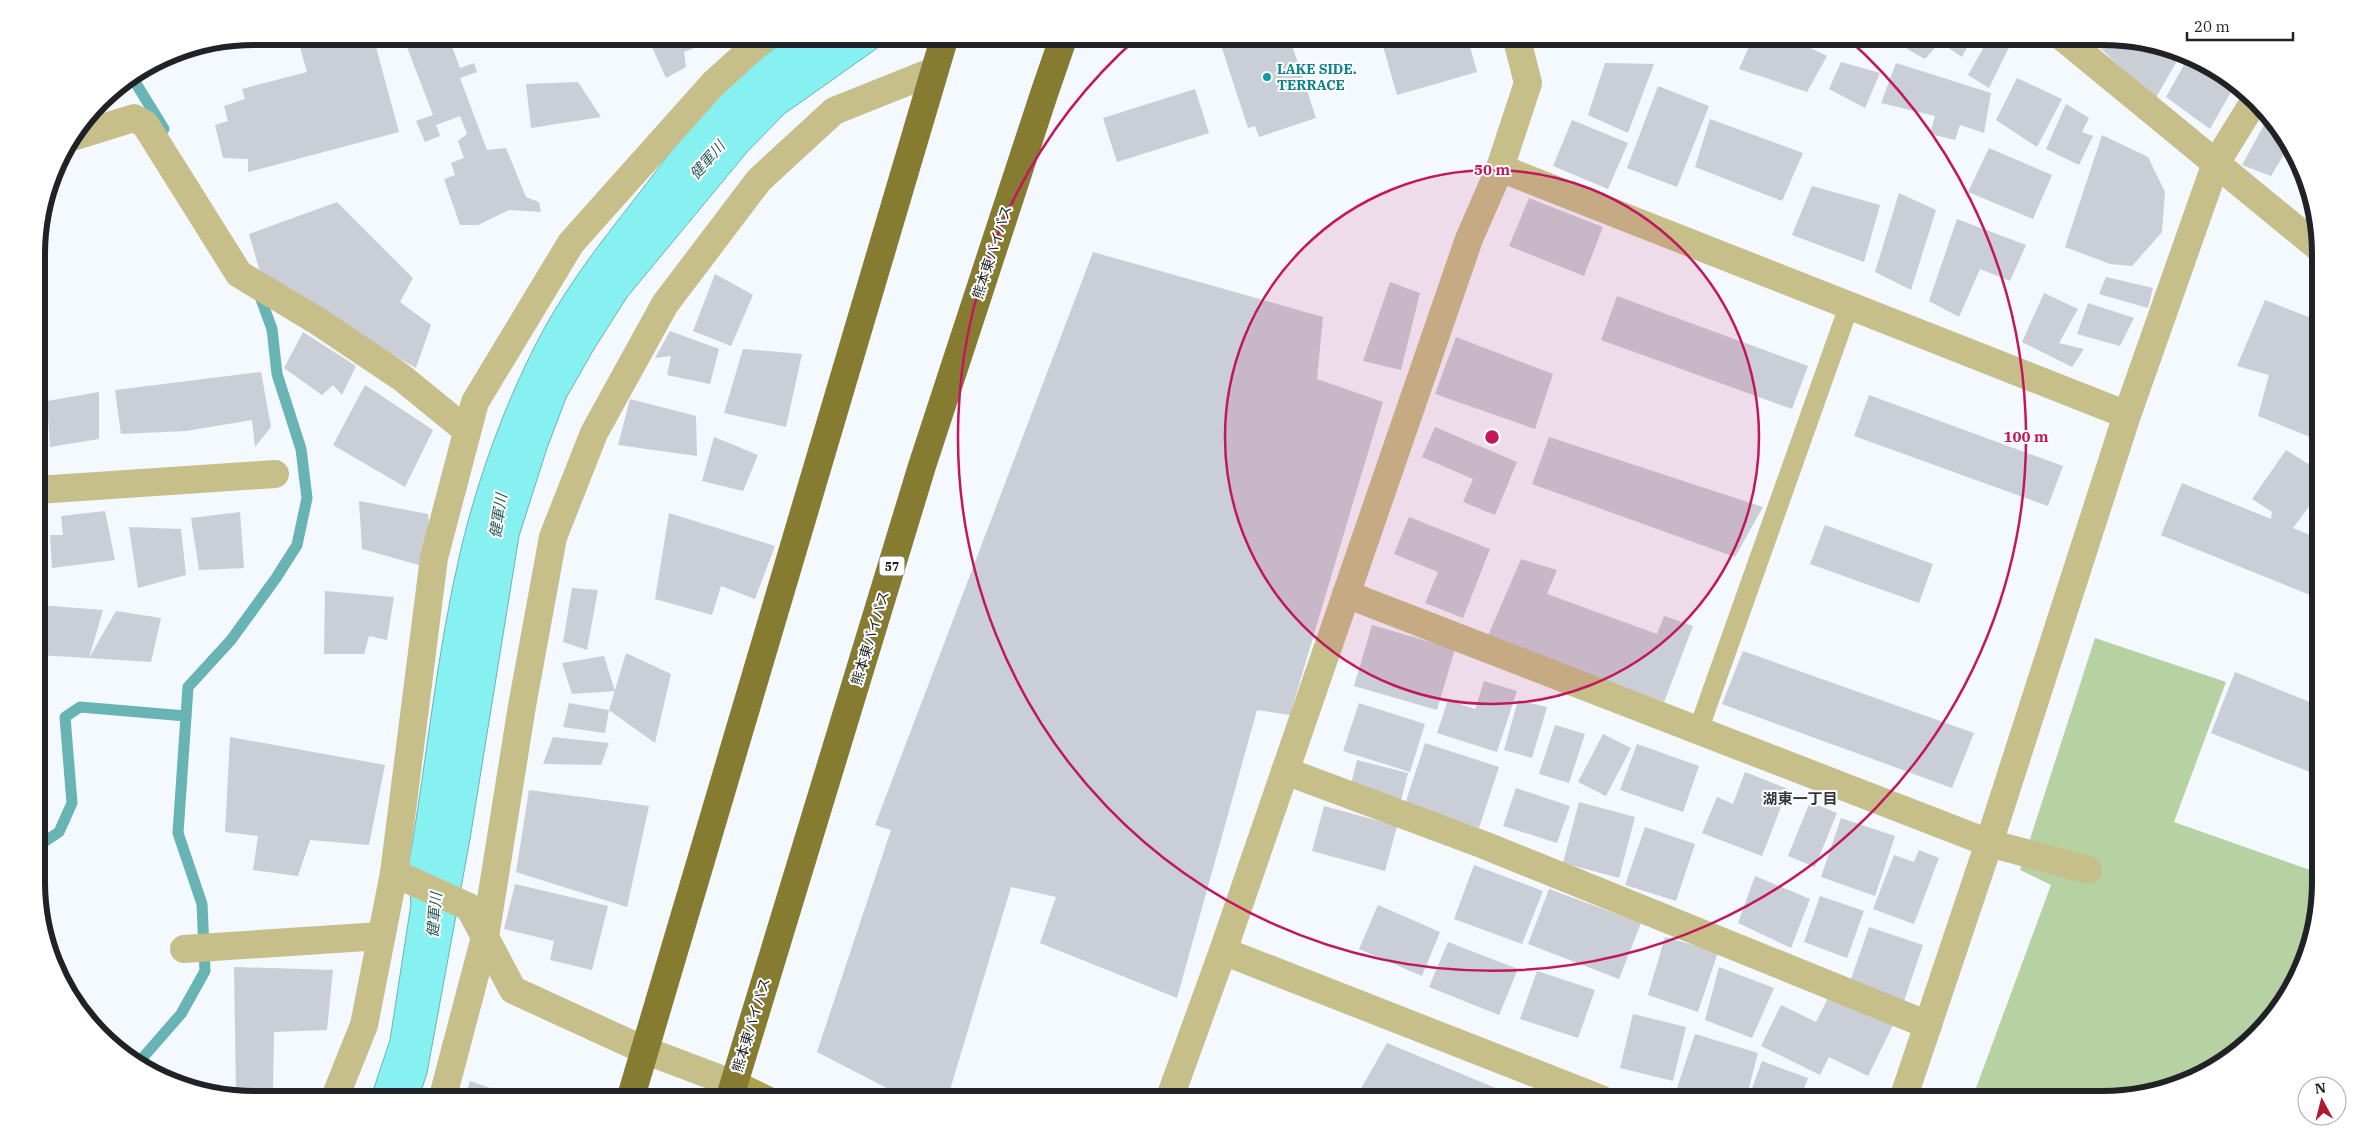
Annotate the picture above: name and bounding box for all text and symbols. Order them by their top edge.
scale bar [2187,10,2293,42]
text: 20 m [2194,17,2230,36]
place label: LAKE SIDE. TERRACE [1277,60,1357,94]
marker: LAKE SIDE. TERRACE [1261,71,1273,83]
water label: 健軍川 [685,135,730,183]
text: 50 m [1474,160,1510,179]
street label: 熊本東バイパス [968,203,1016,301]
text: 100 m [2003,427,2049,446]
centre of rings [1483,428,1501,446]
water label: 健軍川 [485,490,511,540]
road number: 57 [880,556,904,576]
street label: 熊本東バイパス [847,589,893,687]
district label: 湖東一丁目 [1762,789,1838,808]
water label: 健軍川 [423,890,446,938]
street label: 熊本東バイパス [728,976,774,1074]
north arrow [2297,1076,2347,1126]
text: N [2314,1078,2327,1098]

